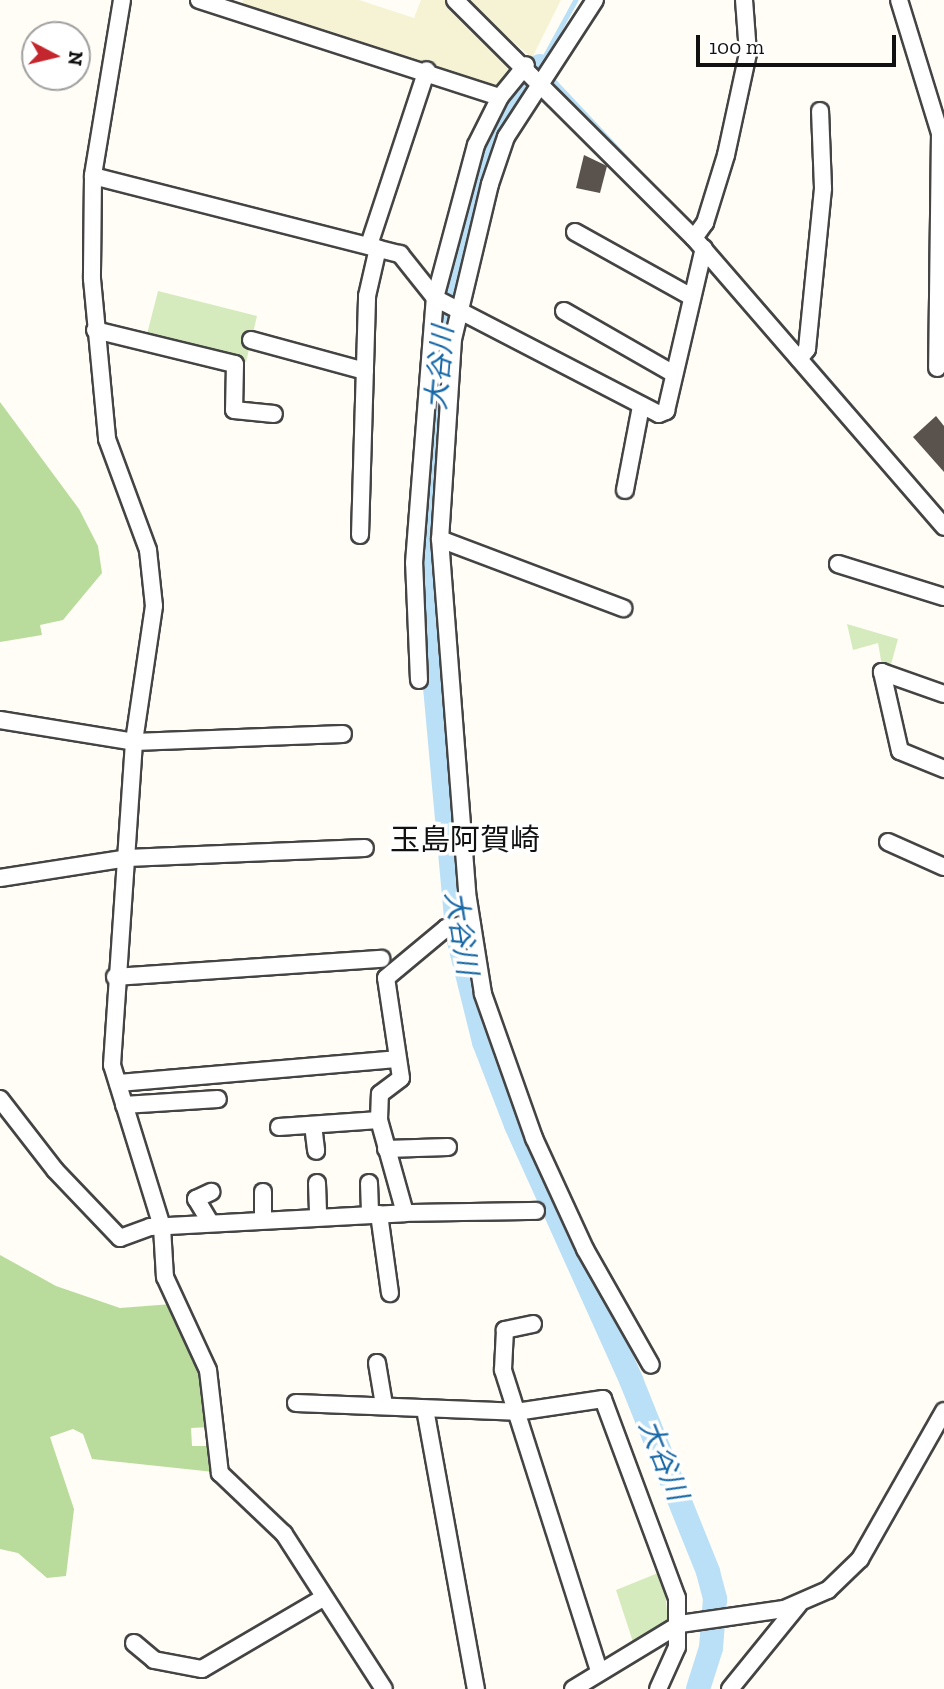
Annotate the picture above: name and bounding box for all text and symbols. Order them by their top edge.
north arrow [21,21,91,91]
scale bar [699,21,898,65]
text: 100 m [709,34,764,59]
text: N [63,50,88,67]
water label: 大谷川 [420,325,460,411]
district label: 玉島阿賀崎 [390,822,540,858]
water label: 大谷川 [438,889,484,977]
water label: 大谷川 [632,1415,694,1505]

